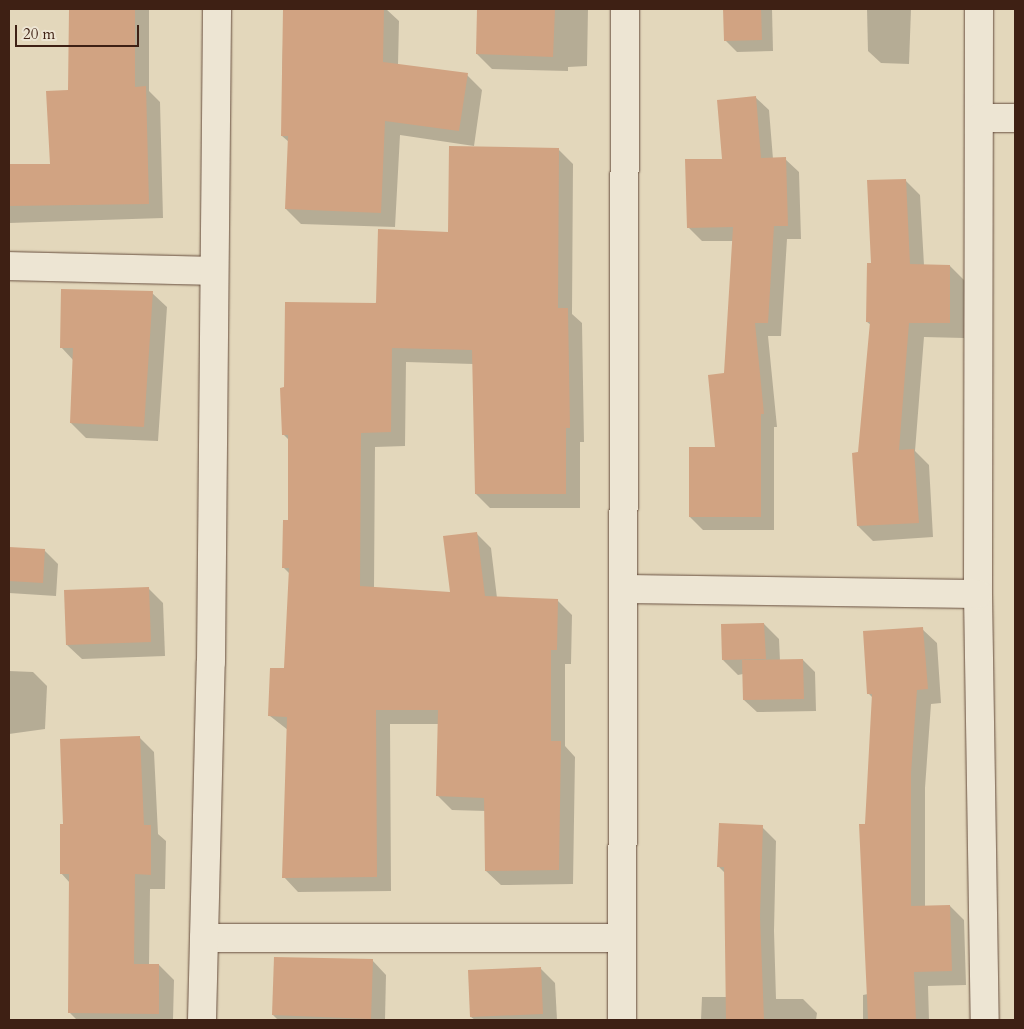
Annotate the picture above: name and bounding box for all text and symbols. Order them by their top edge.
scale bar [18,15,141,47]
text: 20 m [23,24,55,44]

